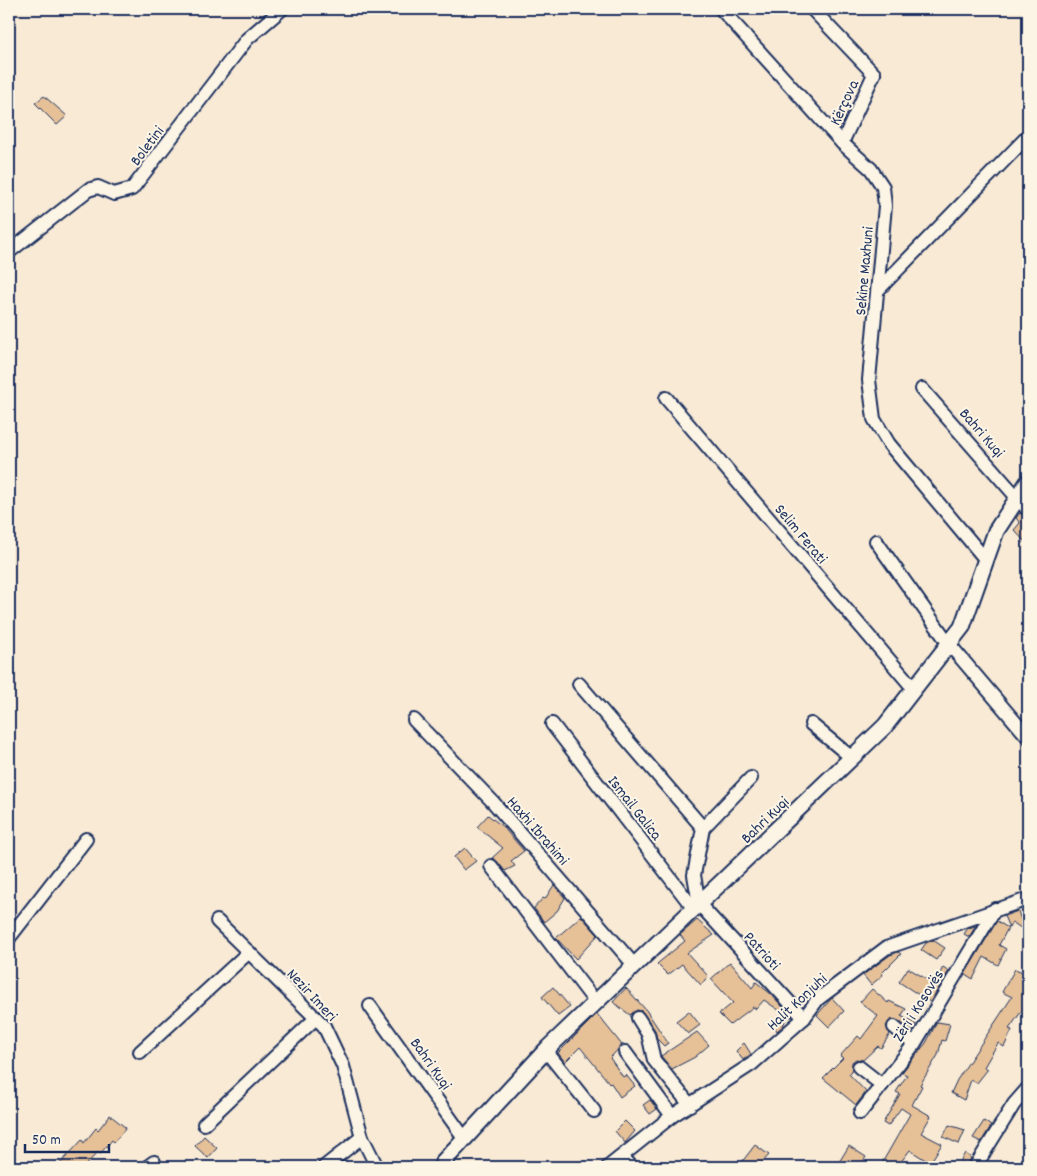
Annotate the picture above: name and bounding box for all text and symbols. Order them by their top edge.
street label: Kërçova [825,76,866,130]
street label: Boletini [125,122,171,171]
street label: Sekine Maxhuni [850,226,881,317]
street label: Bahri Kuqi [953,404,1009,464]
street label: Selim Ferati [768,500,832,570]
street label: Ismail Galica [601,771,667,846]
street label: Haxhi Ibrahimi [501,792,574,871]
street label: Bahri Kuqi [736,792,795,850]
street label: Patrioti [737,927,785,976]
street label: Nezir Imeri [280,964,342,1028]
street label: Zëri i Kosovës [888,965,951,1047]
street label: Halit Konjuhi [762,969,833,1037]
street label: Bahri Kuqi [404,1034,456,1095]
scale bar [25,1121,109,1153]
text: 50 m [32,1130,61,1152]

